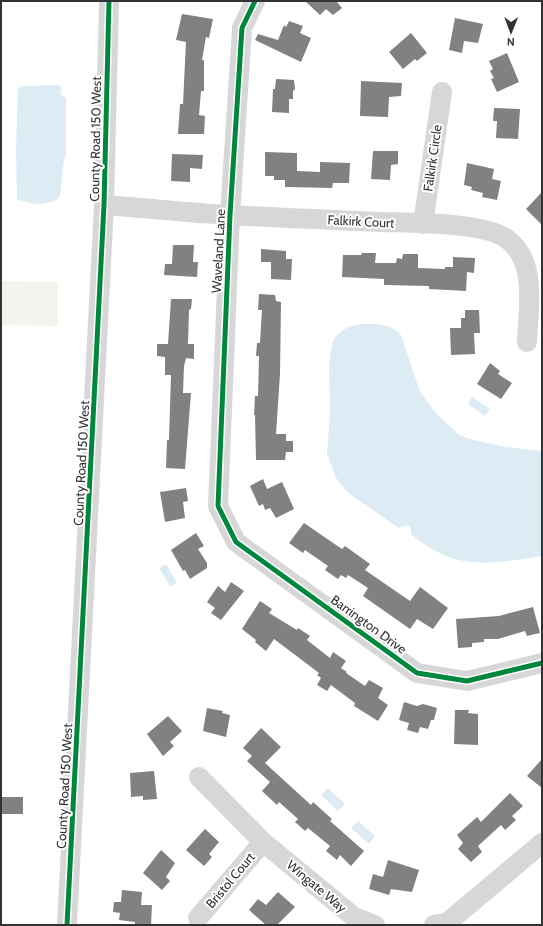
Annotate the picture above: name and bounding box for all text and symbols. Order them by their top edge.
north arrow [491,12,531,52]
text: N [507,35,515,49]
street label: County Road 150 West [86,76,104,202]
street label: Falkirk Circle [419,123,445,193]
street label: Waveland Lane [208,208,228,293]
street label: Falkirk Court [327,211,396,231]
street label: County Road 150 West [70,399,92,526]
street label: Barrington Drive [328,591,410,657]
street label: County Road 150 West [53,722,75,849]
street label: Bristol Court [202,848,258,911]
street label: Wingate Way [284,856,350,916]

